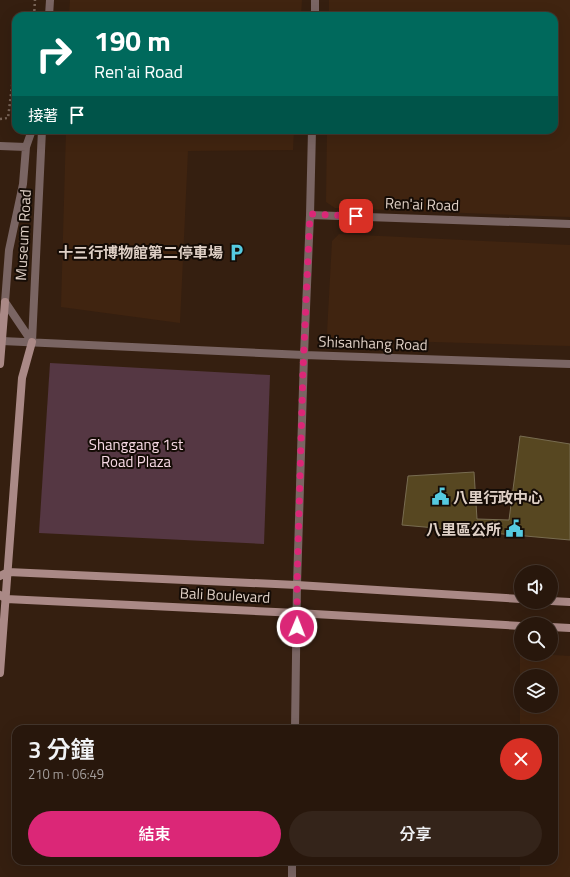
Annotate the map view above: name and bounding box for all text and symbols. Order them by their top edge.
text: 190 m [94,19,171,62]
icon: right [28,28,80,80]
text: Ren'ai Road [94,58,183,85]
text: 接著 [28,104,58,127]
icon: arrive [66,104,88,126]
street label: Museum Road [9,189,37,281]
street label: Ren'ai Road [384,191,460,217]
pin [339,199,373,233]
icon: arrive [345,205,367,227]
place label: 十三行博物館第二停車場 [58,241,223,264]
parking icon: 十三行博物館第二停車場 [226,242,246,262]
street label: Shisanhang Road [318,330,428,356]
park label: Shanggang 1st Road Plaza [89,433,184,473]
place label: 八里行政中心 [453,486,543,509]
public building icon: 八里行政中心 [430,487,450,507]
place label: 八里區公所 [426,518,501,541]
public building icon: 八里區公所 [504,519,524,539]
map controls [514,565,558,713]
button: sound [514,565,558,609]
street label: Bali Boulevard [179,581,271,609]
position arrow [276,606,318,648]
button: search [514,617,558,661]
button: layers [514,669,558,713]
text: 3 分鐘 [28,731,95,767]
button: close [500,738,542,780]
text: 210 m · 06:49 [28,764,104,784]
button: 結束 [28,811,281,857]
button: 分享 [289,811,542,857]

